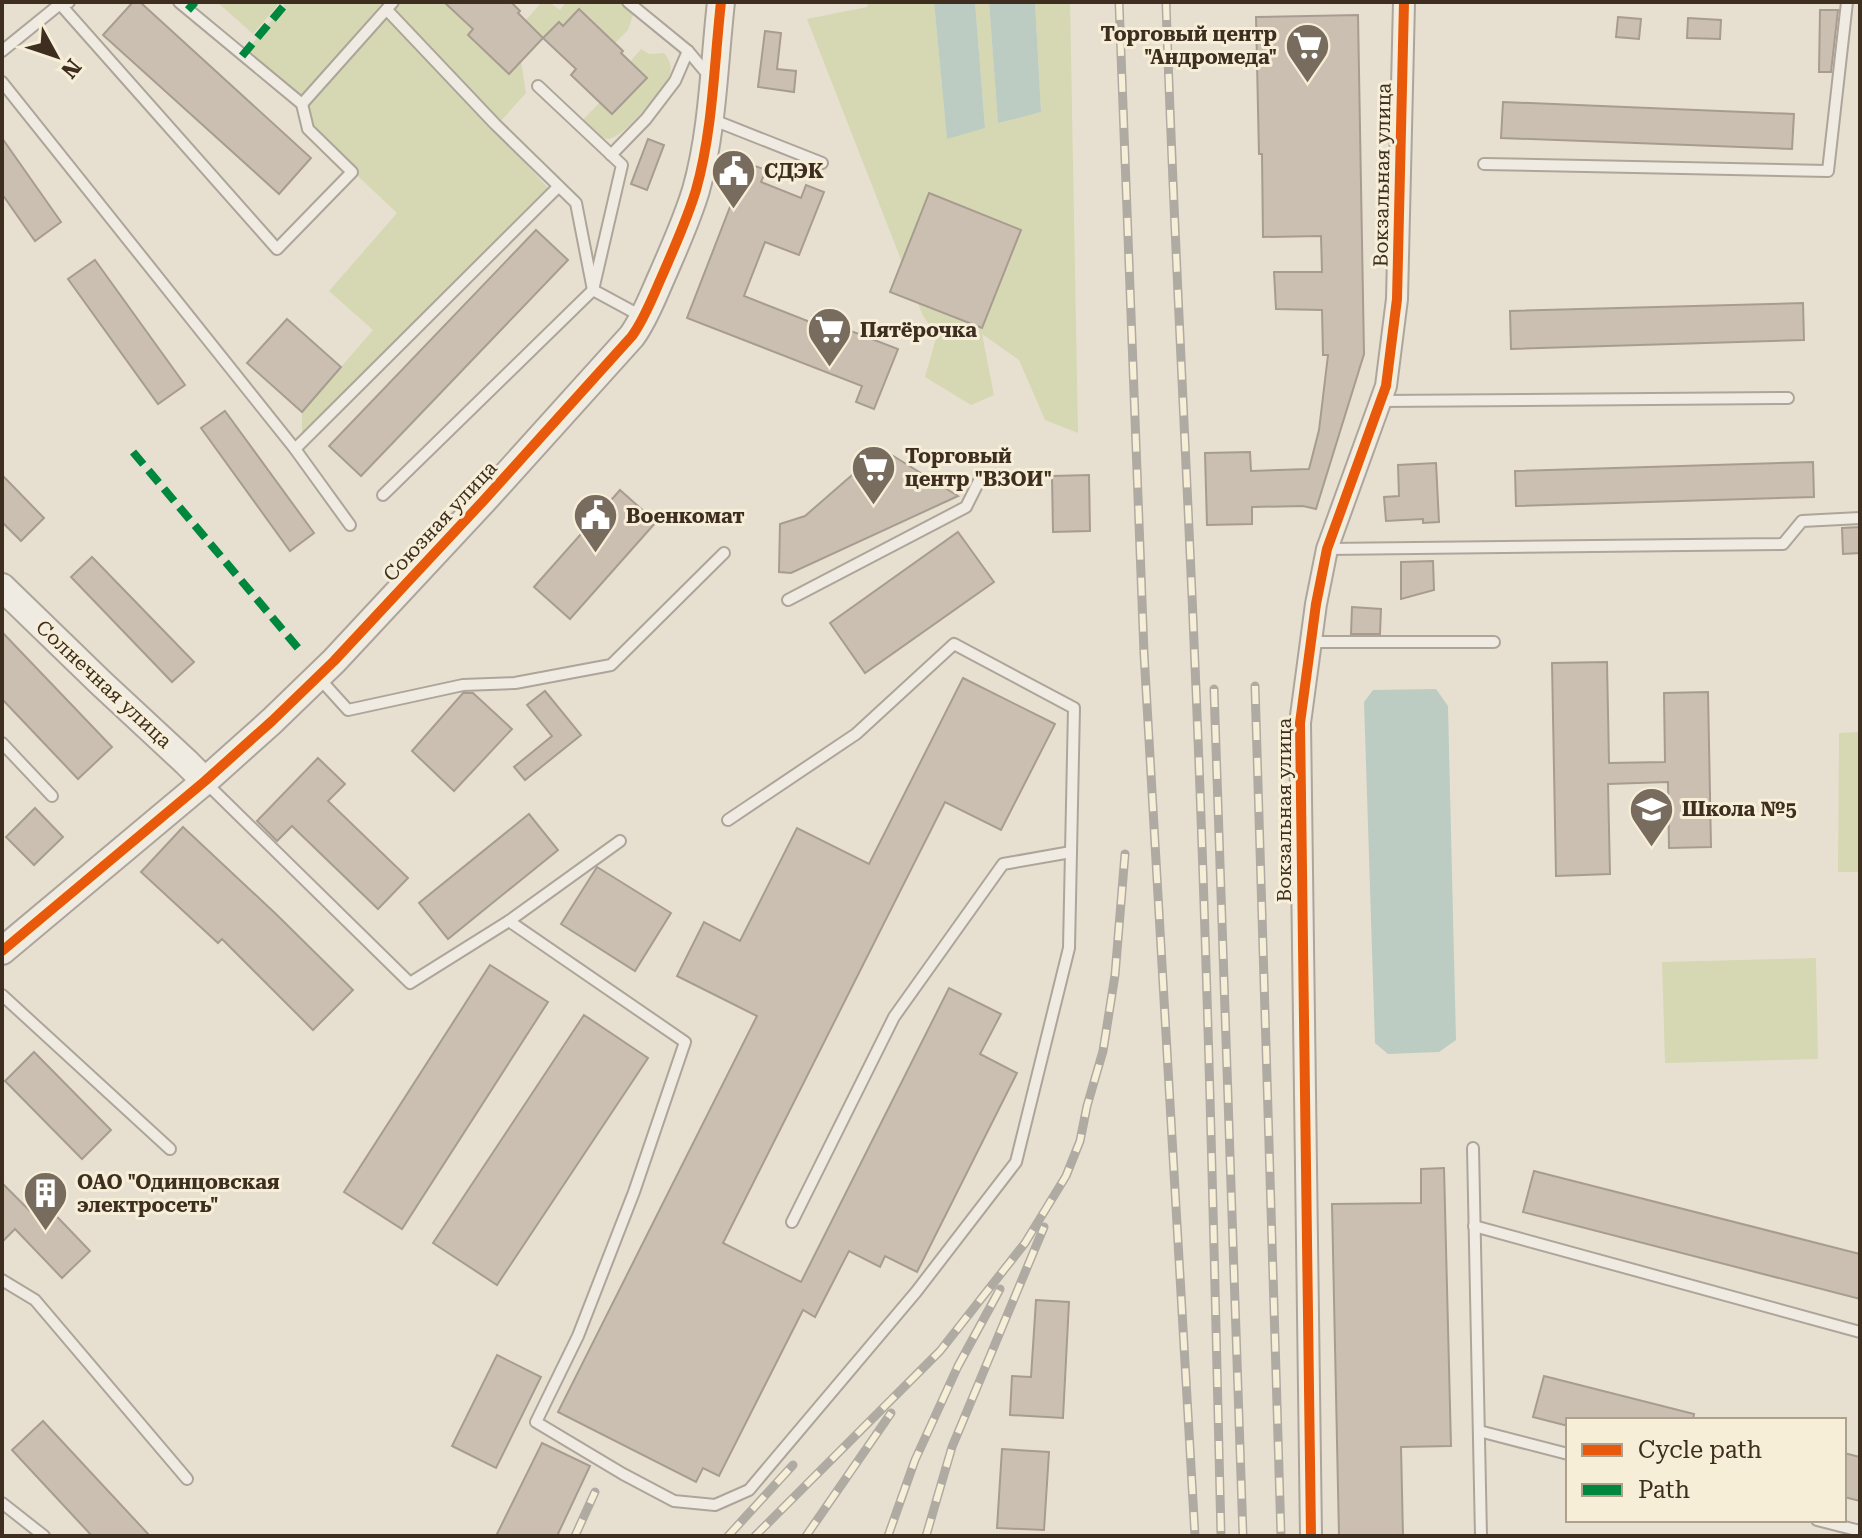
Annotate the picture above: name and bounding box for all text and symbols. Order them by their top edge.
north arrow [16,16,96,96]
place label: Торговый центр "Андромеда" [1101,22,1277,69]
supermarket icon: Торговый центр "Андромеда" [1284,22,1332,85]
text: N [56,54,86,83]
street label: Вокзальная улица [1368,82,1396,267]
public building icon: СДЭК [709,147,757,210]
place label: СДЭК [764,159,824,183]
supermarket icon: Пятёрочка [805,306,853,369]
place label: Пятёрочка [860,318,977,342]
supermarket icon: Торговый центр "ВЗОИ" [850,444,898,507]
place label: Торговый центр "ВЗОИ" [905,444,1052,491]
street label: Союзная улица [378,456,502,586]
public building icon: Военкомат [571,492,619,555]
place label: Военкомат [626,504,744,528]
street label: Солнечная улица [31,615,177,753]
street label: Вокзальная улица [1272,718,1296,902]
school or university icon: Школа №5 [1627,785,1675,848]
place label: Школа №5 [1682,797,1797,821]
building icon: ОАО "Одинцовская электросеть" [22,1170,70,1233]
place label: ОАО "Одинцовская электросеть" [77,1170,280,1217]
legend [1566,1418,1846,1522]
text: Cycle path [1638,1436,1762,1464]
text: Path [1638,1476,1690,1504]

